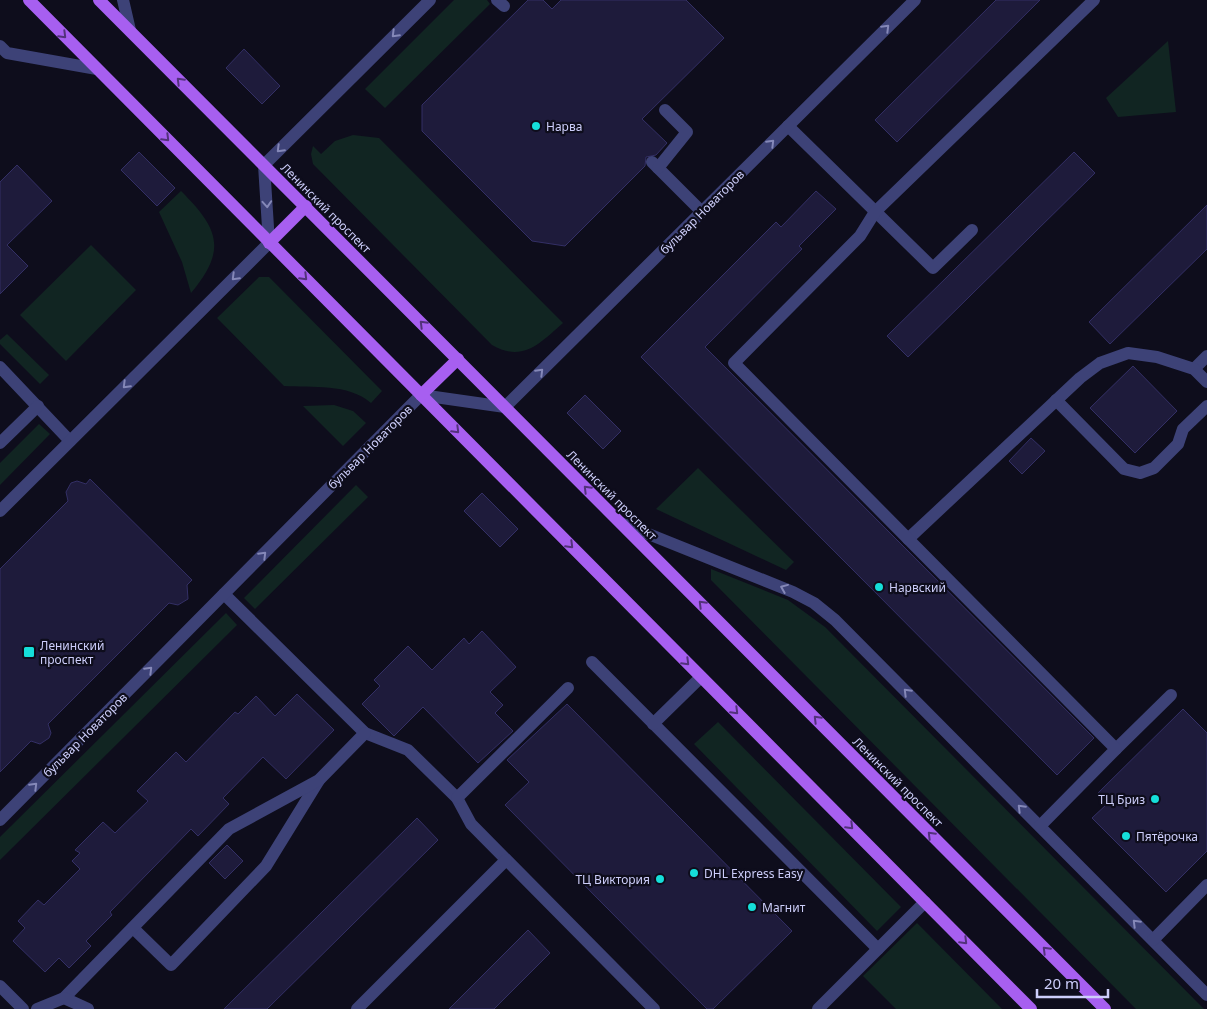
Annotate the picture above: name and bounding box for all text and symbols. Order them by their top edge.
one-way arrow [881,25,890,34]
one-way arrow [57,29,66,38]
one-way arrow [392,29,401,38]
one-way arrow [177,78,186,87]
place label: Нарва [546,118,582,135]
marker: Нарва [530,120,542,132]
one-way arrow [160,133,169,142]
one-way arrow [765,139,774,148]
one-way arrow [277,143,286,152]
street label: Ленинский проспект [277,159,375,257]
street label: бульвар Новаторов [656,166,748,258]
one-way arrow [261,200,272,208]
one-way arrow [232,271,241,280]
one-way arrow [298,271,307,280]
one-way arrow [420,321,429,330]
one-way arrow [534,369,543,378]
one-way arrow [123,380,132,389]
street label: бульвар Новаторов [324,401,416,493]
one-way arrow [450,424,459,433]
street label: Ленинский проспект [563,446,661,544]
one-way arrow [584,486,593,495]
one-way arrow [564,539,573,548]
one-way arrow [257,552,266,561]
place label: Нарвский [889,579,946,596]
marker: Нарвский [873,581,885,593]
one-way arrow [780,584,789,595]
one-way arrow [699,601,708,610]
place label: Ленинский проспект [40,637,104,668]
marker: Ленинский проспект [22,645,36,659]
one-way arrow [680,656,689,665]
one-way arrow [143,667,152,676]
street label: бульвар Новаторов [39,689,131,781]
one-way arrow [904,689,913,698]
one-way arrow [729,705,738,714]
one-way arrow [813,716,822,725]
street label: Ленинский проспект [849,733,947,831]
one-way arrow [28,782,37,791]
place label: ТЦ Бриз [1098,791,1145,808]
marker: ТЦ Бриз [1149,793,1161,805]
one-way arrow [1018,804,1027,813]
one-way arrow [844,820,853,829]
place label: Пятёрочка [1136,828,1198,845]
marker: Пятёрочка [1120,830,1132,842]
one-way arrow [928,831,937,840]
place label: DHL Express Easy [704,865,804,882]
marker: DHL Express Easy [688,867,700,879]
place label: ТЦ Виктория [575,871,650,888]
marker: ТЦ Виктория [654,873,666,885]
place label: Магнит [762,899,806,916]
marker: Магнит [746,901,758,913]
one-way arrow [1133,920,1142,929]
one-way arrow [958,936,967,945]
one-way arrow [1043,946,1052,955]
scale bar [1037,966,1108,998]
text: 20 m [1044,973,1079,993]

